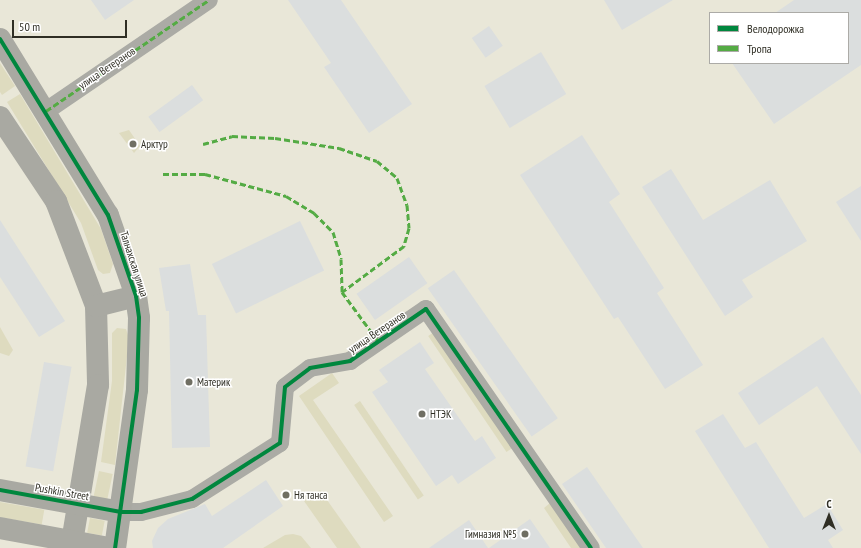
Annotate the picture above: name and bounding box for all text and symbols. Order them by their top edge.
scale bar [14,12,129,38]
legend [709,12,849,64]
text: 50 m [19,19,40,34]
text: Велодорожка [747,21,804,36]
text: Тропа [747,41,772,56]
street label: улица Ветеранов [76,44,138,92]
place label: Арктур [141,137,168,151]
marker: Арктур [128,139,138,149]
street label: Талнахская улица [117,230,151,298]
street label: улица Ветеранов [346,308,408,356]
place label: Материк [197,375,230,389]
marker: Материк [184,377,194,387]
place label: НТЭК [430,407,451,421]
marker: НТЭК [417,409,427,419]
street label: Pushkin Street [34,481,90,503]
place label: Ня танса [294,488,327,502]
marker: Ня танса [281,490,291,500]
north arrow [809,496,849,536]
text: С [826,497,832,511]
place label: Гимназия №5 [465,527,517,541]
marker: Гимназия №5 [520,529,530,539]

